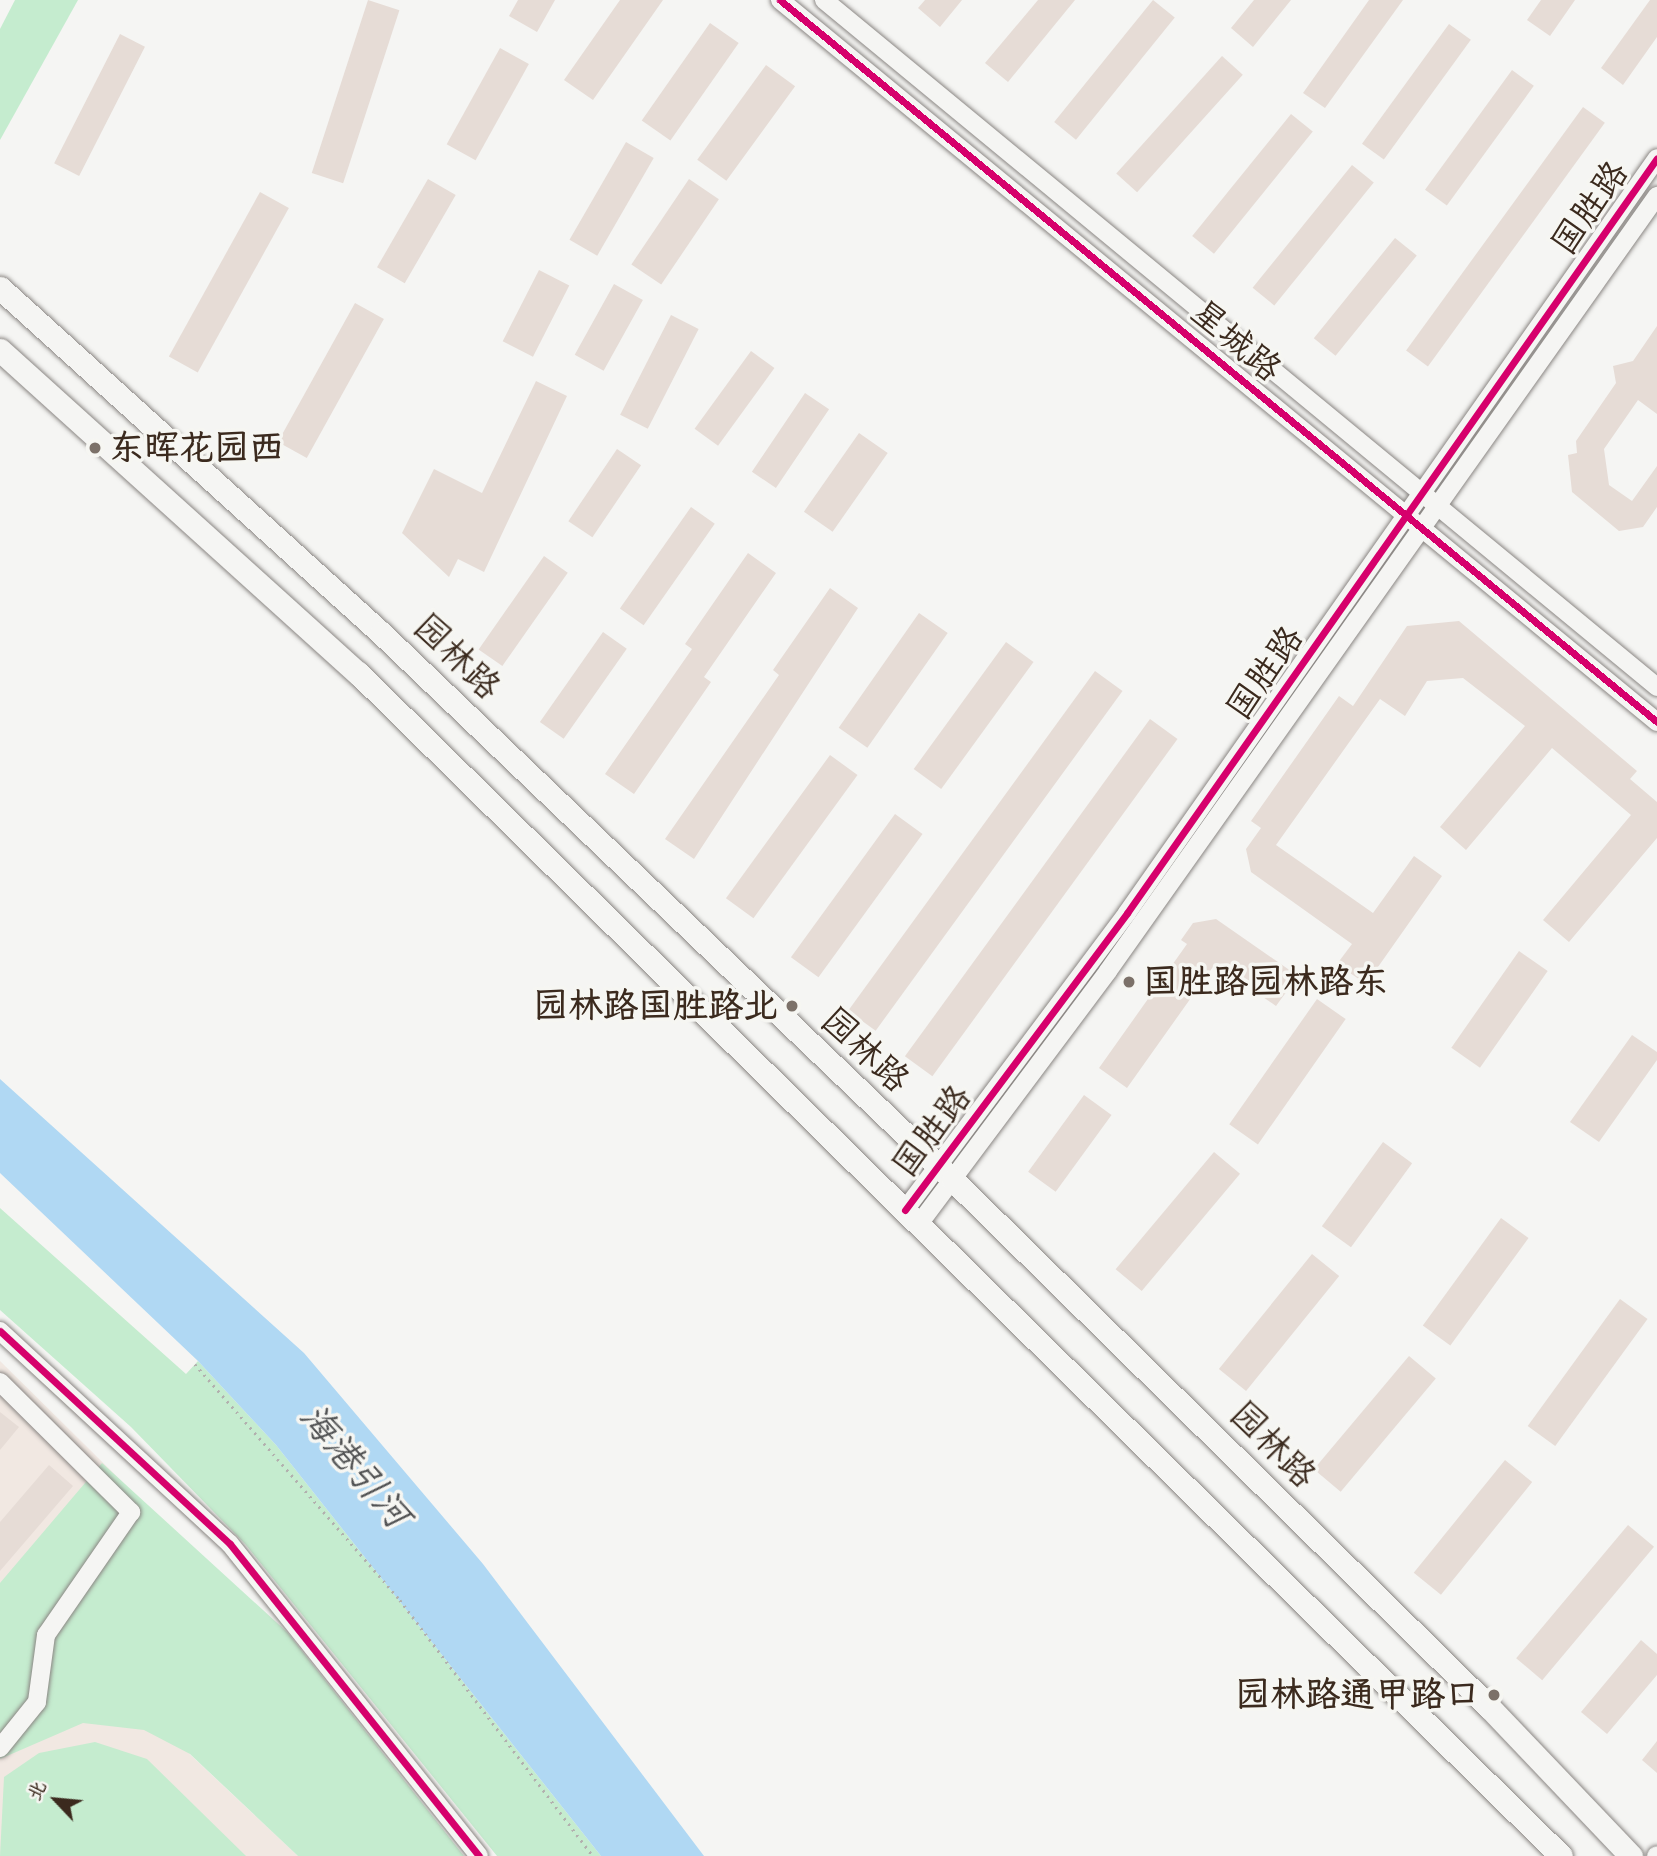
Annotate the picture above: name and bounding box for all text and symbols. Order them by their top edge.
street label: 国胜路 [1543,153,1637,263]
street label: 星城路 [1182,291,1290,391]
place label: 东晖花园西 [109,427,284,469]
marker: 东晖花园西 [87,440,103,456]
street label: 园林路 [405,605,509,709]
street label: 国胜路 [1218,618,1312,728]
place label: 国胜路园林路东 [1143,961,1388,1003]
marker: 国胜路园林路东 [1121,974,1137,990]
place label: 园林路国胜路北 [533,985,778,1027]
marker: 园林路国胜路北 [784,998,800,1014]
street label: 园林路 [812,999,918,1101]
street label: 国胜路 [884,1076,980,1186]
street label: 园林路 [1221,1393,1325,1497]
water label: 海港引河 [290,1395,420,1537]
place label: 园林路通甲路口 [1235,1674,1480,1716]
marker: 园林路通甲路口 [1486,1687,1502,1703]
north arrow [21,1765,91,1835]
text: 北 [22,1777,52,1805]

